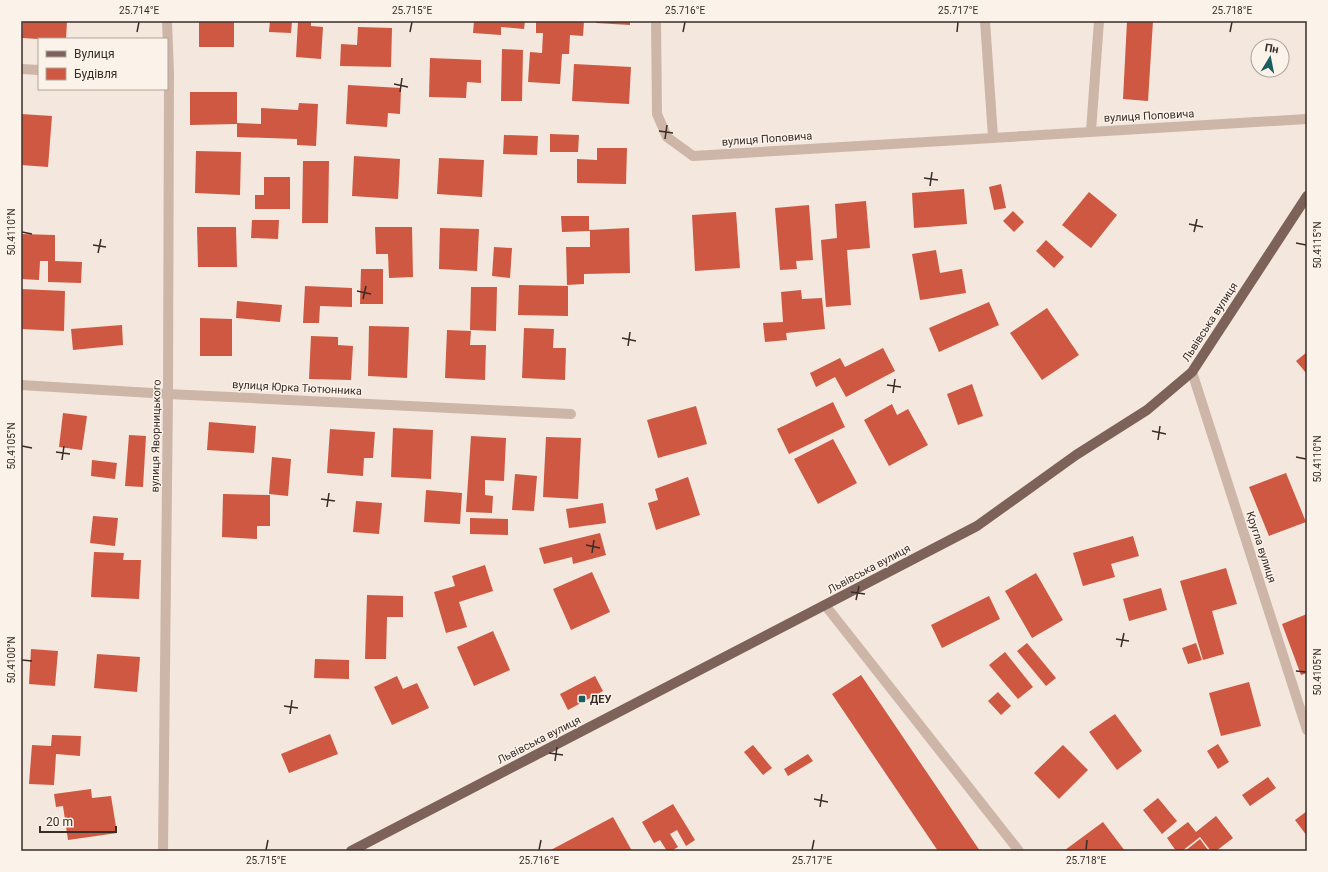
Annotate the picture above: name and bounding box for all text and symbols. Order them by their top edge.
text: 25.714°E [119,5,159,16]
text: 25.715°E [392,5,432,16]
text: 25.716°E [665,5,705,16]
text: 25.717°E [938,5,978,16]
text: 25.718°E [1212,5,1252,16]
legend [38,38,168,90]
north arrow [1250,38,1290,78]
text: Пн [1264,41,1280,56]
text: Вулиця [74,47,115,61]
text: Будівля [74,67,117,81]
street label: вулиця Поповича [1103,107,1195,125]
street label: вулиця Поповича [721,129,813,149]
text: 50.4110°N [6,208,17,256]
text: 50.4115°N [1312,221,1323,269]
street label: Львівська вулиця [1180,280,1240,364]
street label: вулиця Юрка Тютюнника [232,378,362,398]
street label: вулиця Яворницького [149,379,163,493]
text: 50.4105°N [6,422,17,470]
text: 50.4110°N [1312,435,1323,483]
street label: Кругла вулиця [1243,510,1279,584]
street label: Львівська вулиця [825,542,913,596]
text: 50.4100°N [6,636,17,684]
text: 50.4105°N [1312,648,1323,696]
place label: ДЕУ [590,693,611,706]
marker: ДЕУ [577,694,587,704]
street label: Львівська вулиця [495,713,583,767]
scale bar [40,808,116,834]
text: 20 m [46,815,73,829]
text: 25.715°E [246,855,286,866]
text: 25.716°E [519,855,559,866]
text: 25.717°E [792,855,832,866]
text: 25.718°E [1066,855,1106,866]

